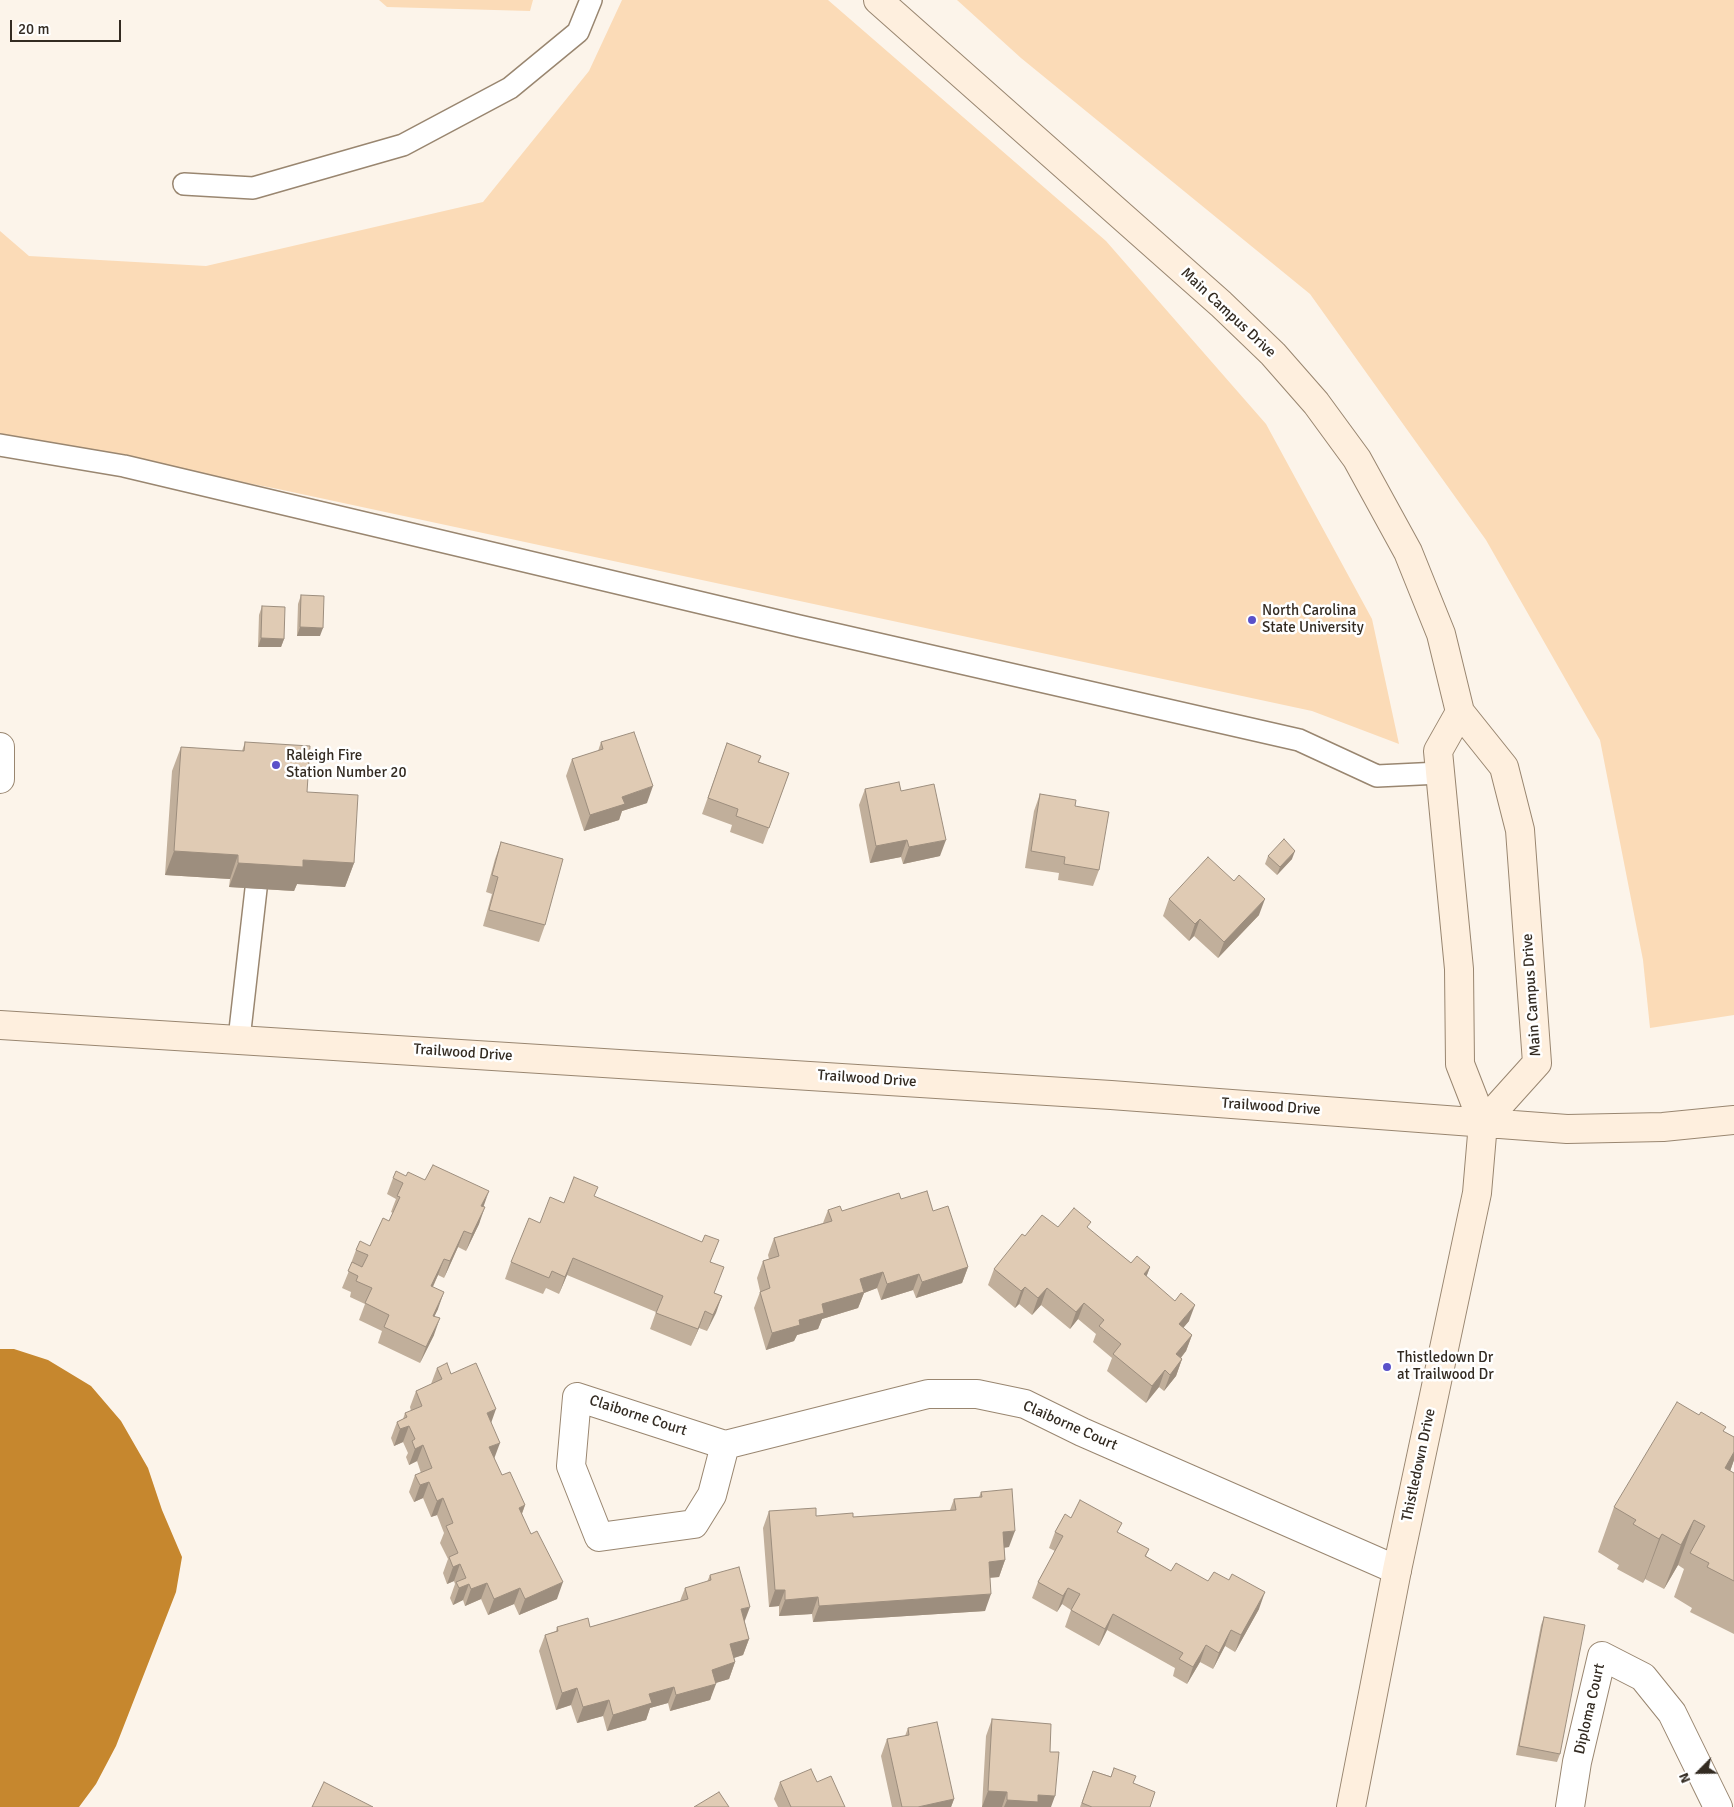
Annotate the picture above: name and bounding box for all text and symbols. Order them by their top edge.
scale bar [12,10,124,42]
text: 20 m [18,20,49,38]
street label: Main Campus Drive [1177,264,1279,362]
place label: North Carolina State University [1262,602,1364,637]
marker: North Carolina State University [1246,614,1258,626]
place label: Raleigh Fire Station Number 20 [286,747,407,782]
marker: Raleigh Fire Station Number 20 [270,759,282,771]
street label: Main Campus Drive [1519,933,1545,1057]
street label: Trailwood Drive [413,1041,513,1065]
street label: Trailwood Drive [817,1067,917,1091]
street label: Trailwood Drive [1221,1095,1321,1119]
place label: Thistledown Dr at Trailwood Dr [1397,1349,1494,1384]
marker: Thistledown Dr at Trailwood Dr [1381,1361,1393,1373]
street label: Claiborne Court [587,1392,689,1440]
street label: Claiborne Court [1020,1397,1120,1455]
street label: Thistledown Drive [1398,1407,1440,1523]
street label: Diploma Court [1571,1662,1609,1756]
north arrow [1674,1747,1724,1797]
text: N [1675,1770,1694,1786]

